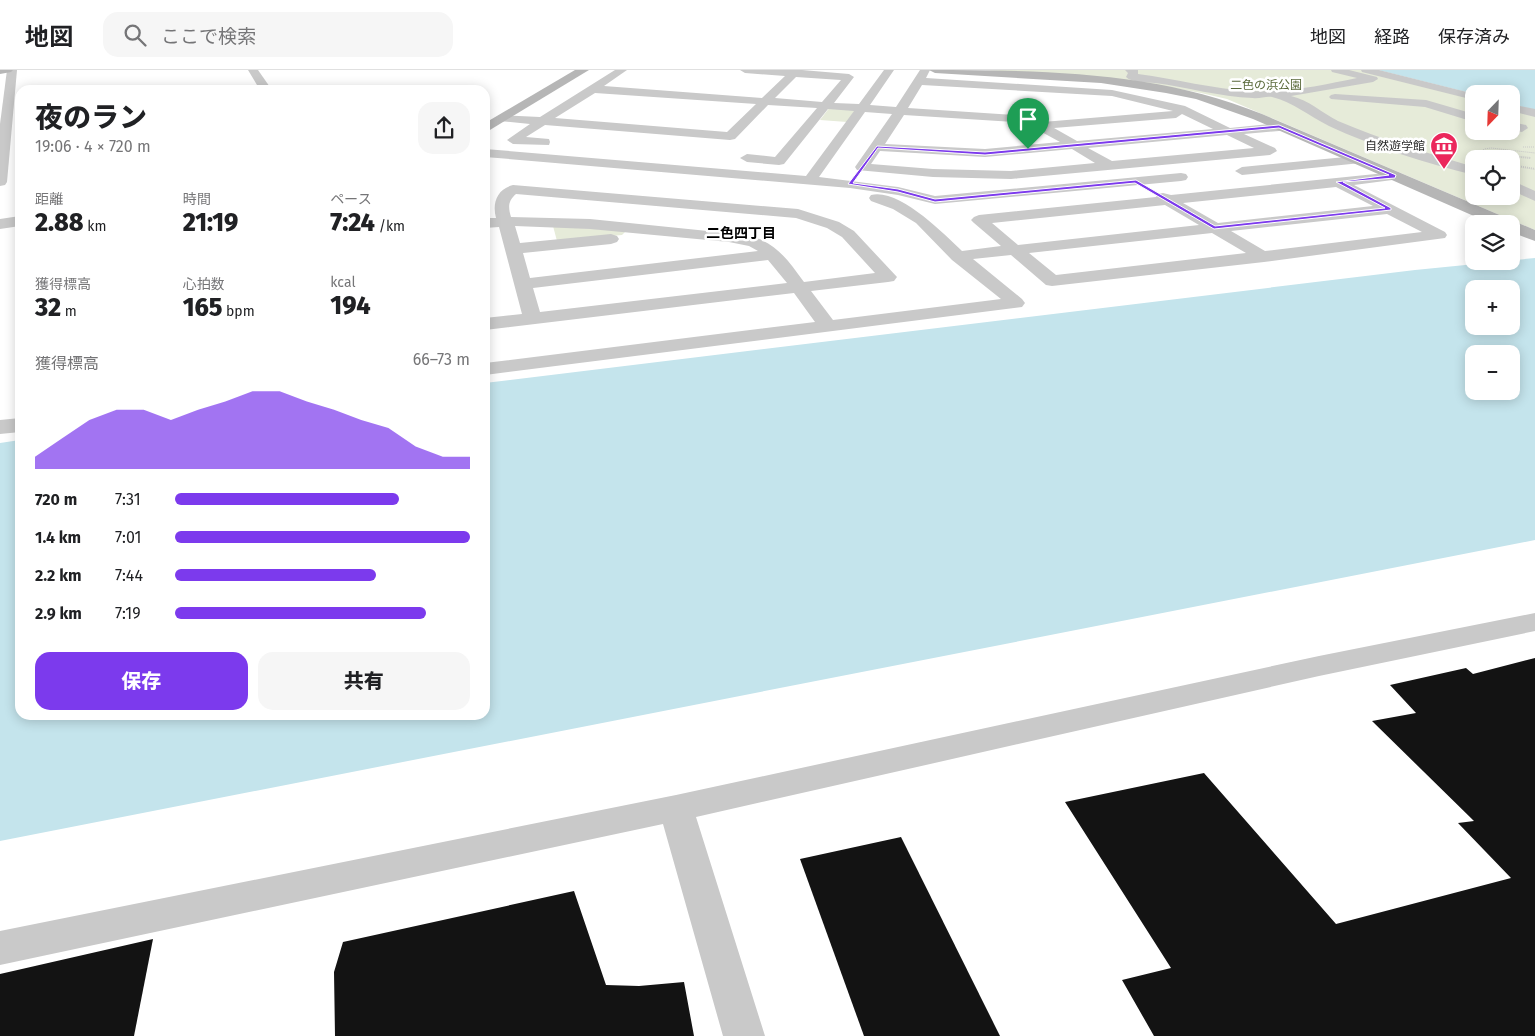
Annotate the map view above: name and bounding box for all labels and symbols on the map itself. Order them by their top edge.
park label: 二色の浜公園 [1230,78,1302,92]
north arrow [1465,85,1520,140]
pin [1007,98,1049,149]
museum icon: 自然遊学館 [1429,131,1459,170]
place label: 自然遊学館 [1365,139,1425,153]
district label: 二色四丁目 [706,225,776,242]

